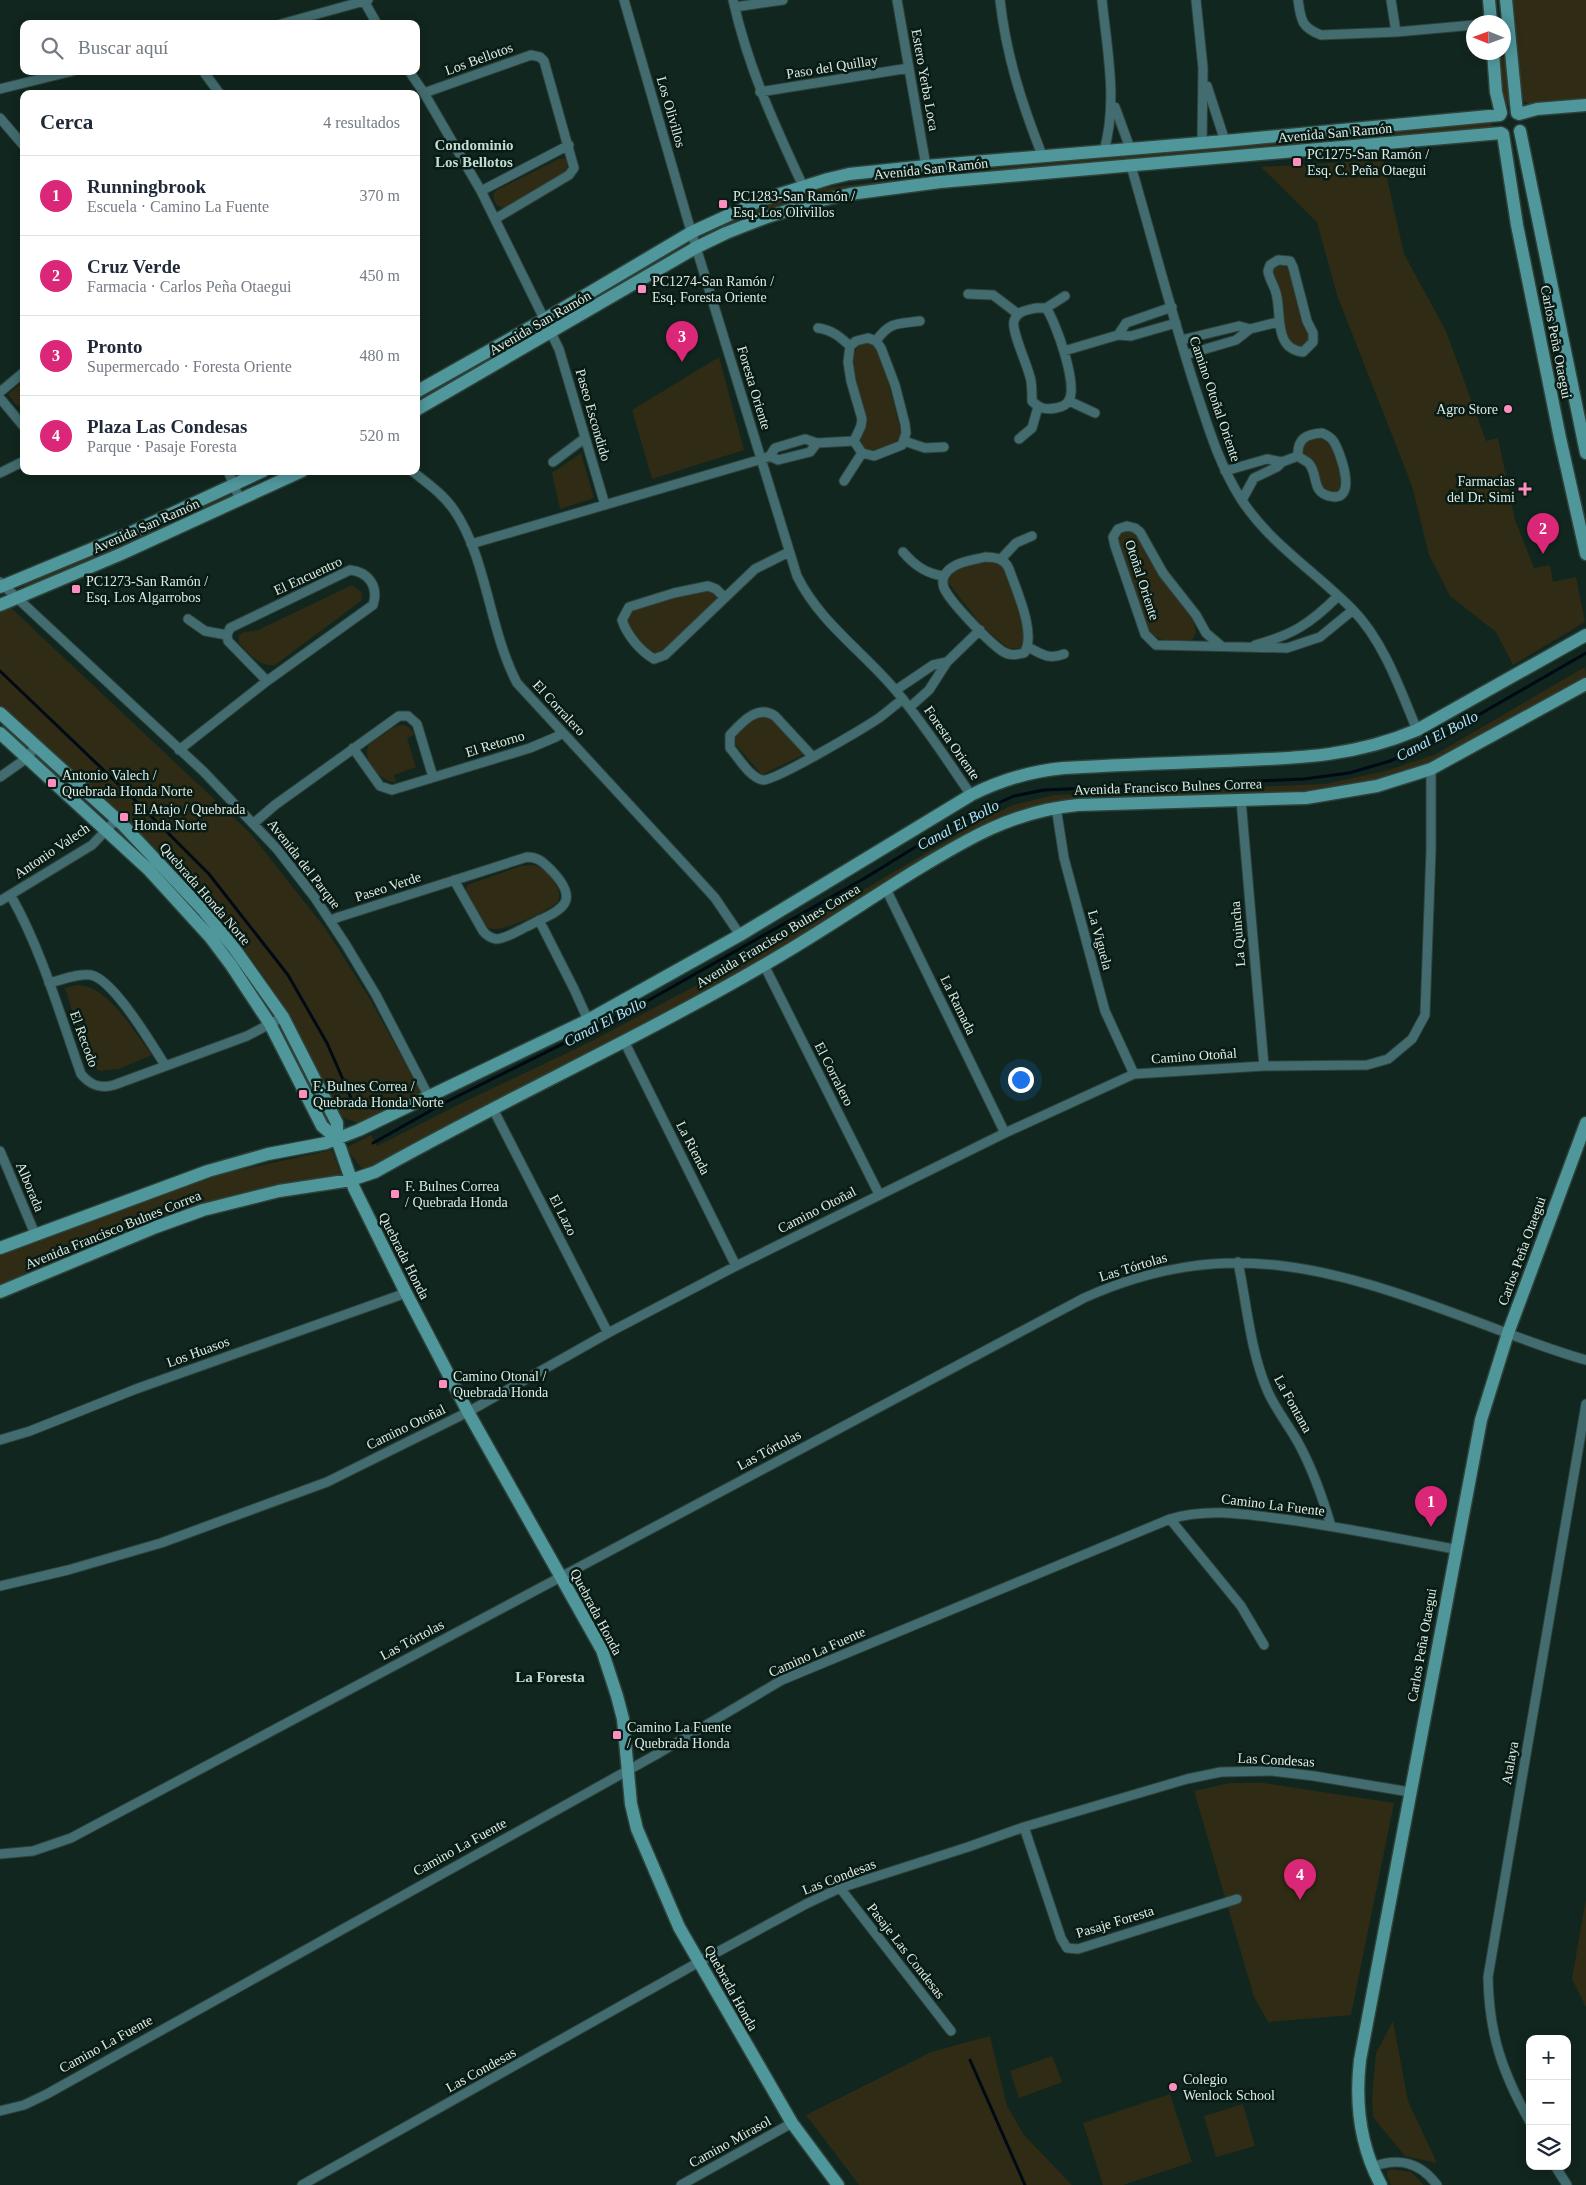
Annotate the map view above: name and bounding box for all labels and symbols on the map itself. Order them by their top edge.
north arrow [1466,15,1511,60]
street label: Estero Yerba Loca [909,28,941,133]
street label: Los Bellotos [443,40,515,78]
street label: Paso del Quillay [785,52,879,82]
street label: Los Olivillos [654,75,688,149]
street label: Avenida San Ramón [1277,121,1393,145]
district label: Condominio Los Bellotos [434,137,514,170]
place label: PC1275-San Ramón / Esq. C. Peña Otaegui [1307,147,1429,178]
street label: Avenida San Ramón [873,156,989,182]
marker: PC1275-San Ramón / Esq. C. Peña Otaegui [1291,156,1303,168]
place label: PC1283-San Ramón / Esq. Los Olivillos [733,189,855,220]
marker: PC1283-San Ramón / Esq. Los Olivillos [717,198,729,210]
place label: PC1274-San Ramón / Esq. Foresta Oriente [652,274,774,305]
marker: PC1274-San Ramón / Esq. Foresta Oriente [636,283,648,295]
street label: Carlos Peña Otaegui [1538,284,1574,400]
street label: Avenida San Ramón [487,288,593,358]
pin: 3 [666,321,698,362]
street label: Camino Otoñal Oriente [1187,334,1243,464]
street label: Foresta Oriente [734,344,774,432]
street label: Paseo Escondido [573,367,613,463]
place label: Agro Store [1436,402,1498,417]
marker: Agro Store [1502,403,1514,415]
place label: Farmacias del Dr. Simi [1447,474,1515,505]
marker: Farmacias del Dr. Simi [1519,483,1531,495]
street label: Avenida San Ramón [90,496,202,556]
pin: 2 [1527,513,1559,554]
street label: Otoñal Oriente [1122,538,1162,622]
street label: El Encuentro [272,554,344,598]
place label: PC1273-San Ramón / Esq. Los Algarrobos [86,574,208,605]
marker: PC1273-San Ramón / Esq. Los Algarrobos [70,583,82,595]
street label: El Corralero [530,677,588,739]
street label: Foresta Oriente [921,703,983,783]
water label: Canal El Bollo [1394,708,1481,764]
street label: El Retorno [464,728,526,760]
place label: Antonio Valech / Quebrada Honda Norte [62,768,193,799]
street label: Avenida Francisco Bulnes Correa [1074,776,1263,798]
marker: Antonio Valech / Quebrada Honda Norte [46,777,58,789]
water label: Canal El Bollo [915,797,1002,853]
place label: El Atajo / Quebrada Honda Norte [134,802,246,833]
marker: El Atajo / Quebrada Honda Norte [118,811,130,823]
street label: Avenida del Parque [264,816,344,912]
street label: Antonio Valech [12,820,92,882]
street label: Quebrada Honda Norte [156,840,254,948]
street label: Paseo Verde [353,869,423,905]
street label: Avenida Francisco Bulnes Correa [693,881,863,991]
street label: La Quincha [1228,900,1248,967]
street label: La Viguela [1085,908,1115,972]
street label: La Ramada [937,973,979,1038]
water label: Canal El Bollo [561,994,649,1050]
street label: El Recodo [67,1009,101,1069]
street label: El Corralero [812,1040,856,1108]
street label: Camino Otoñal [1151,1046,1237,1066]
your location [1008,1067,1034,1093]
place label: F. Bulnes Correa / Quebrada Honda Norte [313,1079,444,1110]
marker: F. Bulnes Correa / Quebrada Honda Norte [297,1088,309,1100]
street label: La Rienda [673,1119,713,1178]
street label: Alborada [13,1160,47,1215]
place label: F. Bulnes Correa / Quebrada Honda [405,1179,508,1210]
street label: Camino Otoñal [775,1184,859,1236]
street label: Avenida Francisco Bulnes Correa [23,1187,204,1272]
marker: F. Bulnes Correa / Quebrada Honda [389,1188,401,1200]
street label: El Lazo [546,1192,580,1238]
street label: Carlos Peña Otaegui [1495,1194,1549,1308]
street label: Quebrada Honda [376,1210,433,1303]
street label: Las Tórtolas [1097,1250,1169,1284]
street label: Los Huasos [165,1334,231,1370]
place label: Camino Otonal / Quebrada Honda [453,1369,549,1400]
street label: La Fontana [1271,1373,1315,1436]
marker: Camino Otonal / Quebrada Honda [437,1378,449,1390]
street label: Camino Otoñal [364,1401,448,1453]
street label: Las Tórtolas [735,1427,803,1473]
pin: 1 [1415,1486,1447,1527]
street label: Camino La Fuente [1220,1491,1326,1519]
street label: Quebrada Honda [567,1566,625,1658]
street label: Carlos Peña Otaegui [1405,1587,1439,1703]
street label: Las Tórtolas [378,1617,446,1663]
street label: Camino La Fuente [766,1624,868,1680]
district label: La Foresta [515,1669,585,1685]
place label: Camino La Fuente / Quebrada Honda [627,1720,731,1751]
marker: Camino La Fuente / Quebrada Honda [611,1729,623,1741]
street label: Atalaya [1499,1739,1521,1786]
street label: Las Condesas [1237,1750,1315,1770]
street label: Camino La Fuente [411,1815,509,1879]
street label: Las Condesas [800,1856,878,1898]
pin: 4 [1284,1859,1316,1900]
street label: Pasaje Las Condesas [864,1900,948,2002]
street label: Pasaje Foresta [1074,1903,1156,1941]
street label: Quebrada Honda [701,1943,761,2034]
street label: Camino La Fuente [57,2012,155,2076]
street label: Las Condesas [444,2045,518,2095]
place label: Colegio Wenlock School [1183,2072,1275,2103]
marker: Colegio Wenlock School [1167,2081,1179,2093]
street label: Camino Mirasol [686,2113,774,2171]

